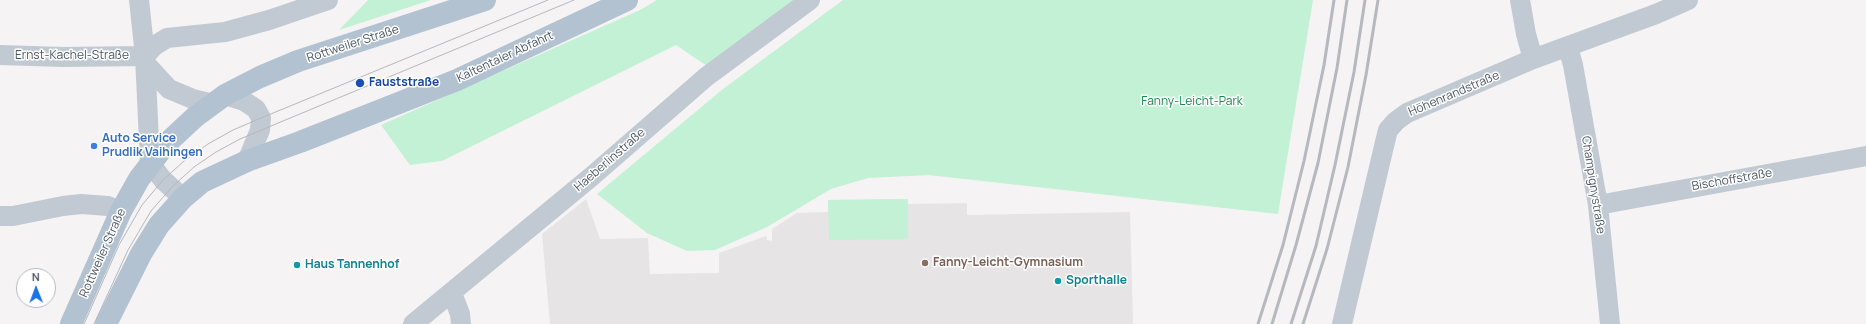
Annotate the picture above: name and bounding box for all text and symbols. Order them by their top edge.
street label: Rottweiler Straße [305,22,401,66]
street label: Kaltentaler Abfahrt [454,28,556,86]
street label: Ernst-Kachel-Straße [15,49,129,63]
street label: Höhenrandstraße [1406,68,1502,120]
place label: Fauststraße [369,76,439,90]
marker: Fauststraße [354,77,366,89]
park label: Fanny-Leicht-Park [1141,95,1243,109]
street label: Haeberlinstraße [572,125,648,195]
place label: Auto Service Prudlik Vaihingen [102,132,203,160]
street label: Champignystraße [1578,135,1608,235]
marker: Auto Service Prudlik Vaihingen [89,141,99,151]
street label: Bischoffstraße [1691,166,1773,194]
street label: Rottweiler Straße [77,206,129,300]
place label: Fanny-Leicht-Gymnasium [933,256,1083,270]
place label: Haus Tannenhof [305,258,399,272]
marker: Fanny-Leicht-Gymnasium [920,258,930,268]
marker: Haus Tannenhof [292,260,302,270]
north arrow [16,268,56,308]
text: N [32,269,40,284]
place label: Sporthalle [1066,274,1127,288]
marker: Sporthalle [1053,276,1063,286]

